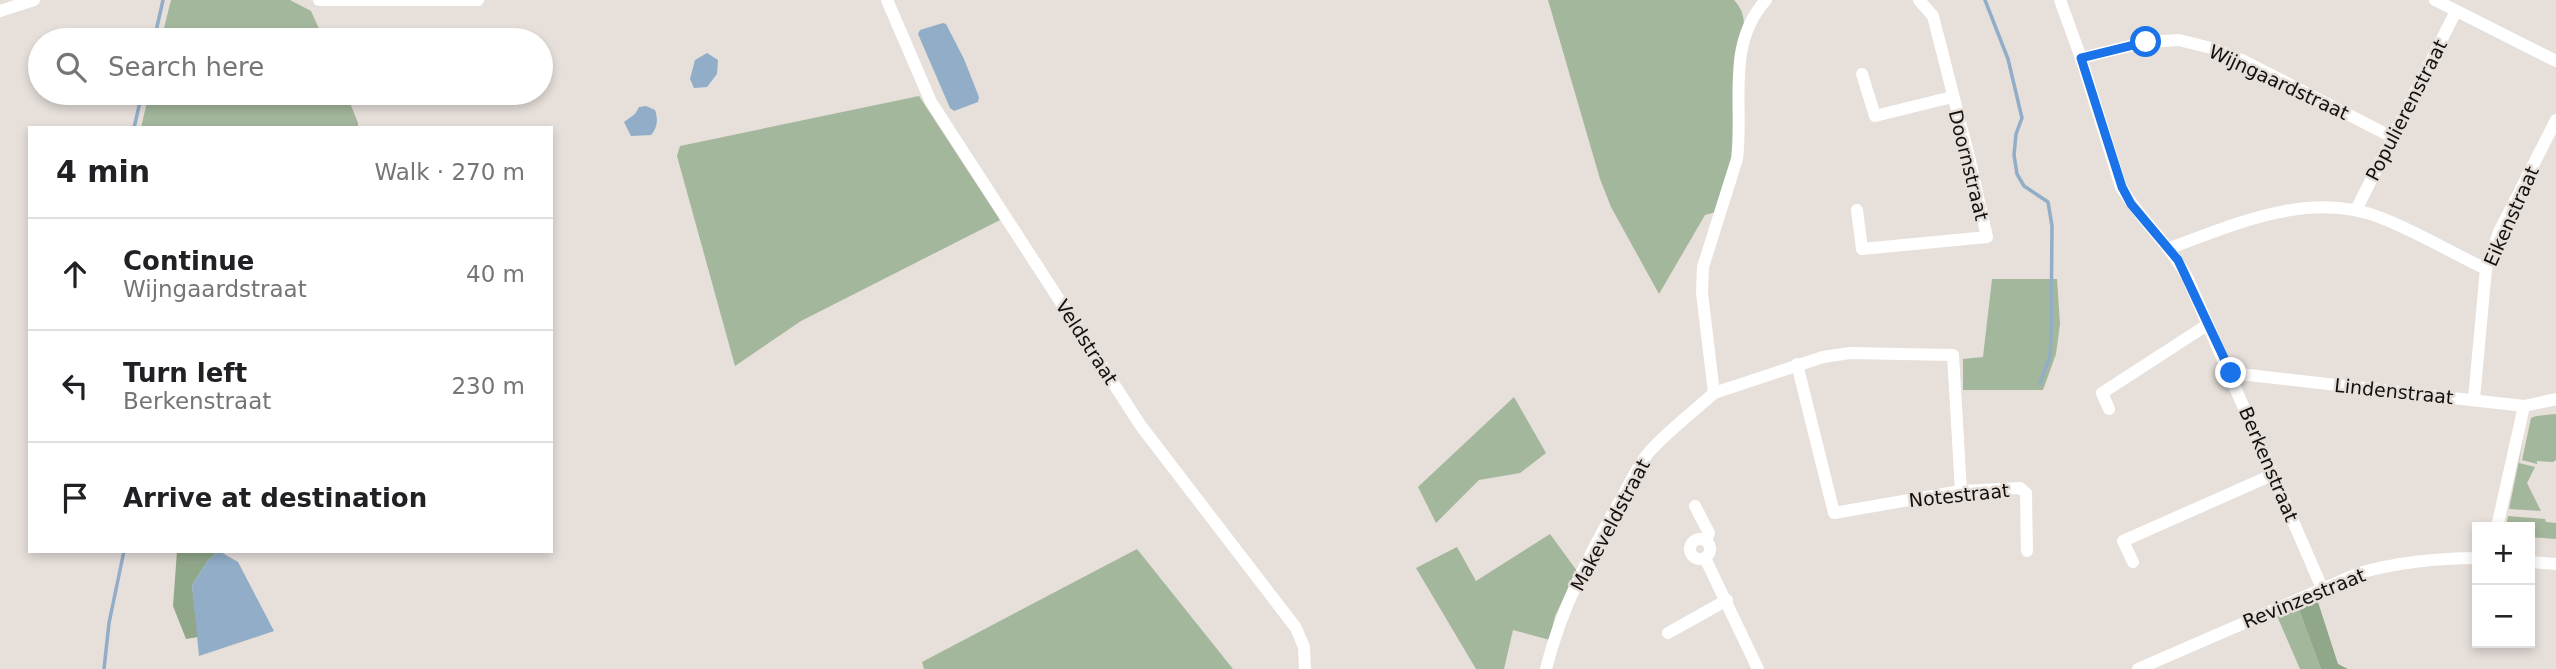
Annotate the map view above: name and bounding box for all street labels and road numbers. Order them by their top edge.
street label: Populierenstraat [2361,36,2451,184]
street label: Wijngaardstraat [2206,40,2352,124]
street label: Doornstraat [1945,107,1993,223]
street label: Eikenstraat [2479,163,2543,269]
street label: Veldstraat [1052,296,1122,388]
street label: Lindenstraat [2333,374,2455,408]
street label: Berkenstraat [2235,403,2303,525]
street label: Makeveldstraat [1566,455,1654,595]
street label: Notestraat [1908,479,2010,511]
street label: Revinzestraat [2240,563,2368,633]

